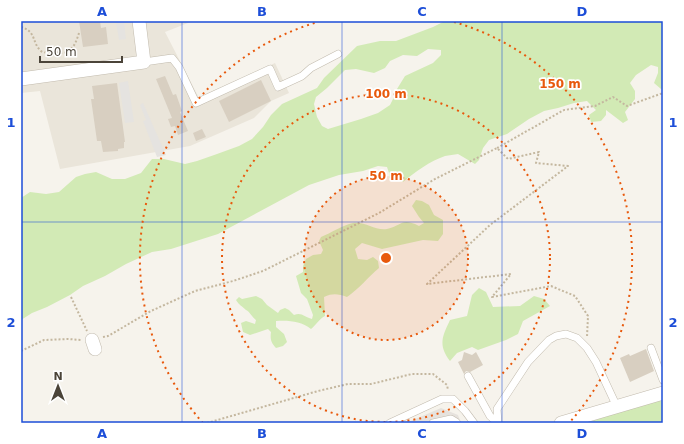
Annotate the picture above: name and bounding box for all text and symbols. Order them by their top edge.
text: A [97,4,107,19]
text: B [257,4,267,19]
text: C [417,4,427,19]
text: D [577,4,588,19]
scale bar [40,38,122,64]
text: 50 m [46,45,77,59]
text: 150 m [539,77,581,91]
text: 100 m [365,87,407,101]
text: 1 [6,115,16,130]
text: 1 [668,115,678,130]
text: 50 m [369,169,403,183]
centre of rings [379,251,393,265]
text: 2 [6,315,16,330]
text: 2 [668,315,678,330]
north arrow [38,366,78,406]
text: N [53,370,63,383]
text: A [97,426,107,441]
text: B [257,426,267,441]
text: C [417,426,427,441]
text: D [577,426,588,441]

